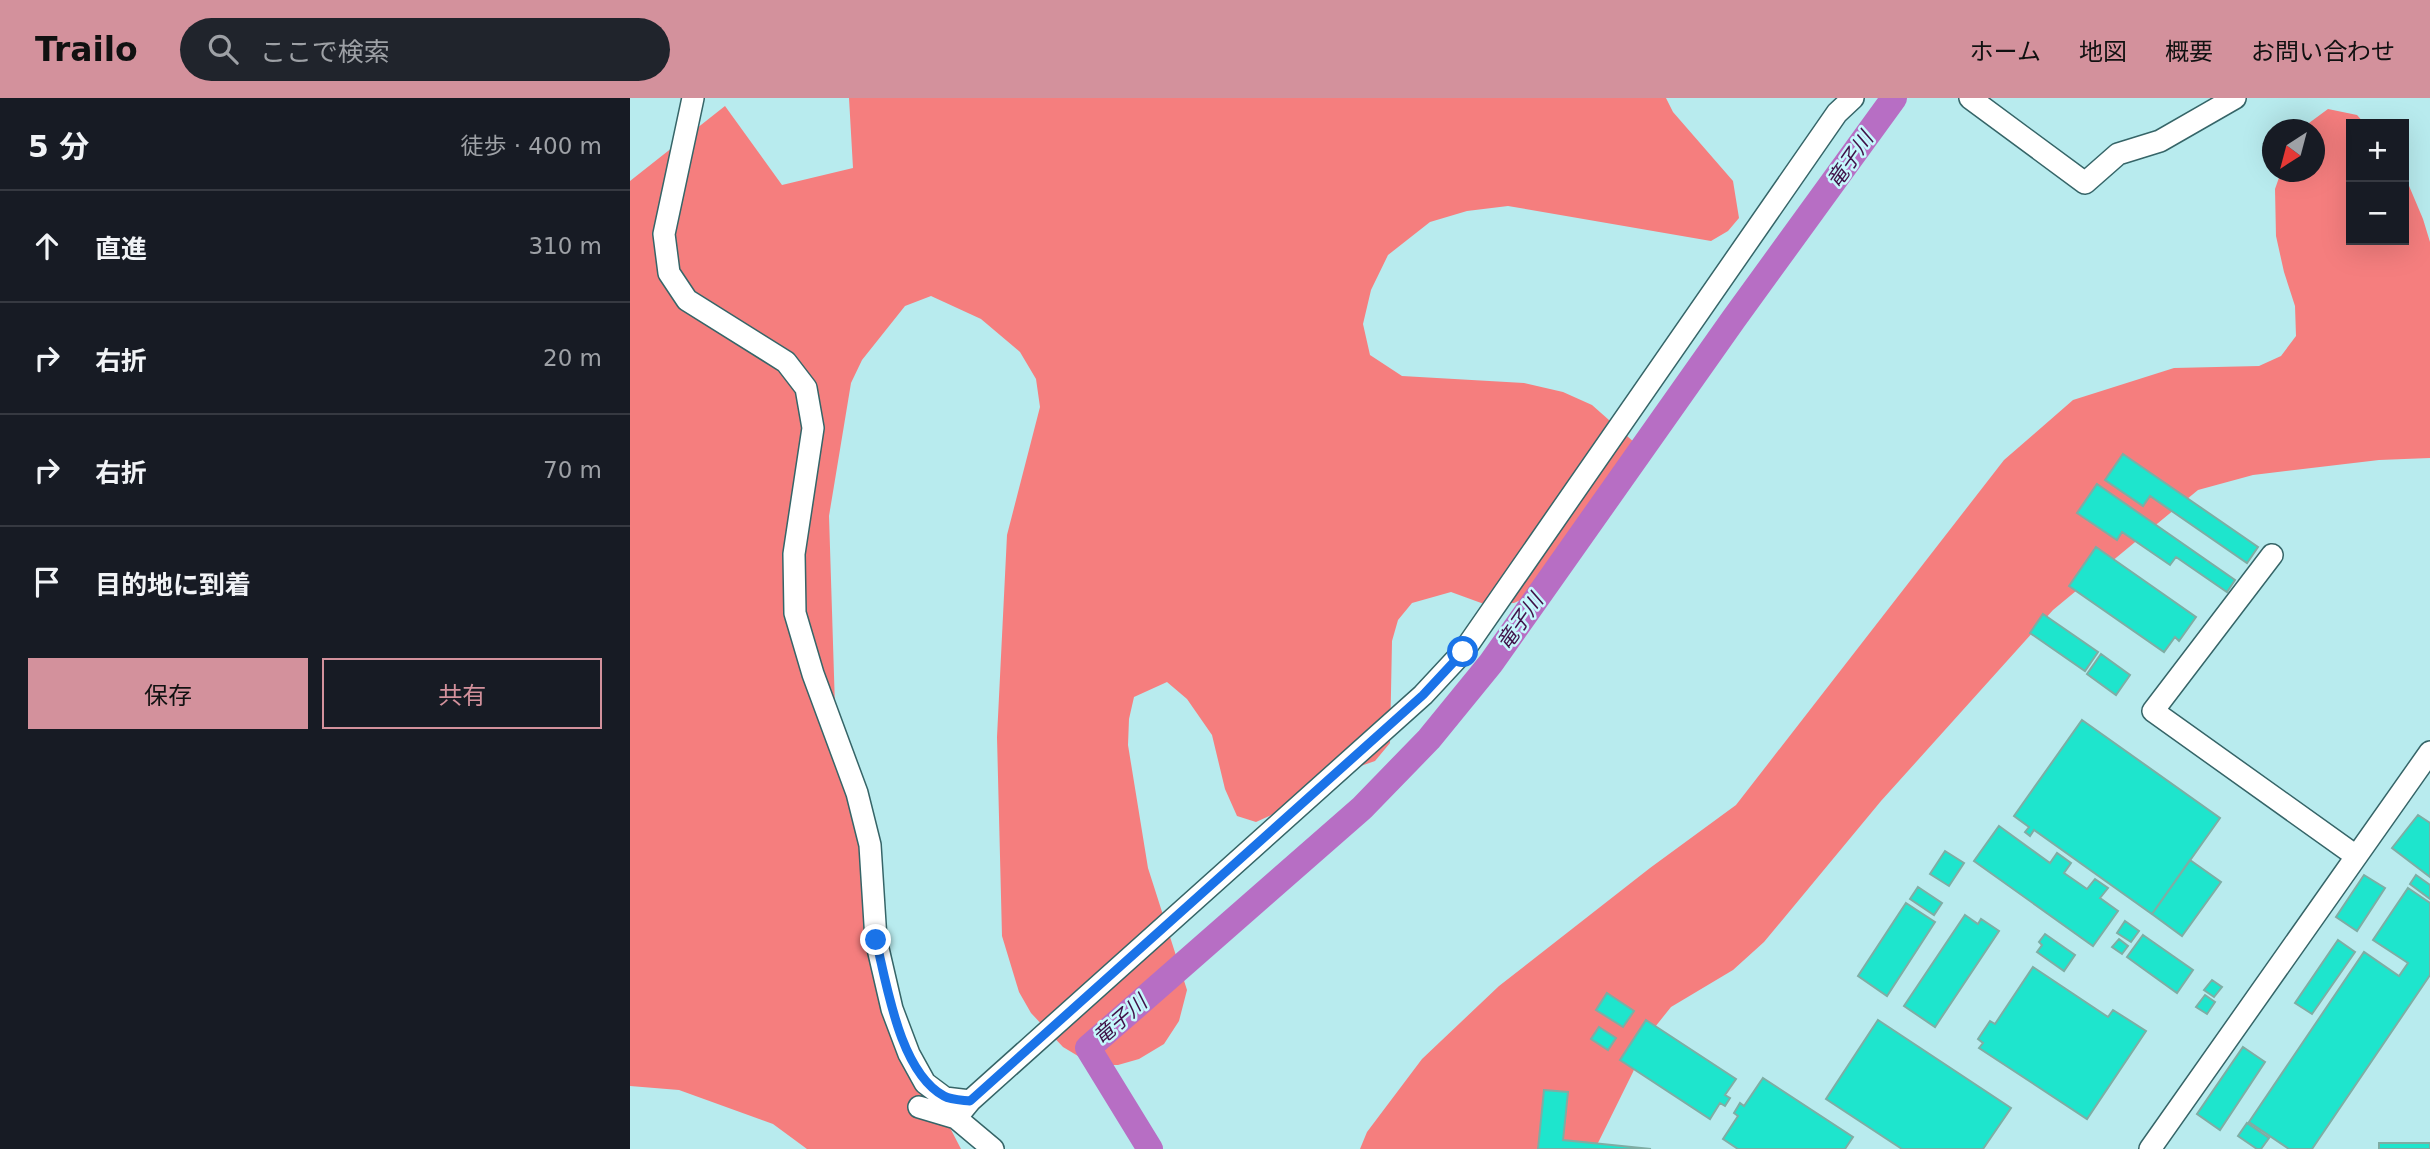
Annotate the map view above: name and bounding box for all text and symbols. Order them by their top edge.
search box [180,18,670,81]
text: Trailo [35,30,138,69]
icon: search [204,30,242,68]
text: ここで検索 [260,37,390,67]
text: ホーム [1970,38,2041,66]
text: 地図 [2079,38,2127,66]
text: 概要 [2165,38,2213,66]
text: お問い合わせ [2251,38,2395,66]
north arrow [2262,119,2325,182]
map controls [2346,119,2409,245]
button: + [2346,119,2409,182]
water label: 竜子川 [1822,126,1879,193]
text: 5 分 [28,129,89,164]
text: 徒歩 · 400 m [460,133,602,159]
button: − [2346,182,2409,245]
icon: ahead [28,227,66,265]
text: 310 m [528,233,602,259]
text: 直進 [95,234,147,264]
icon: right [28,339,66,377]
text: 20 m [543,345,602,371]
text: 右折 [95,346,147,376]
icon: right [28,451,66,489]
text: 70 m [543,457,602,483]
text: 右折 [95,458,147,488]
icon: arrive [28,563,66,601]
text: 目的地に到着 [95,570,251,600]
water label: 竜子川 [1492,588,1549,655]
route start [1447,636,1478,667]
button: 保存 [28,658,308,729]
button: 共有 [322,658,602,729]
route end [860,924,891,955]
water label: 竜子川 [1088,989,1153,1050]

